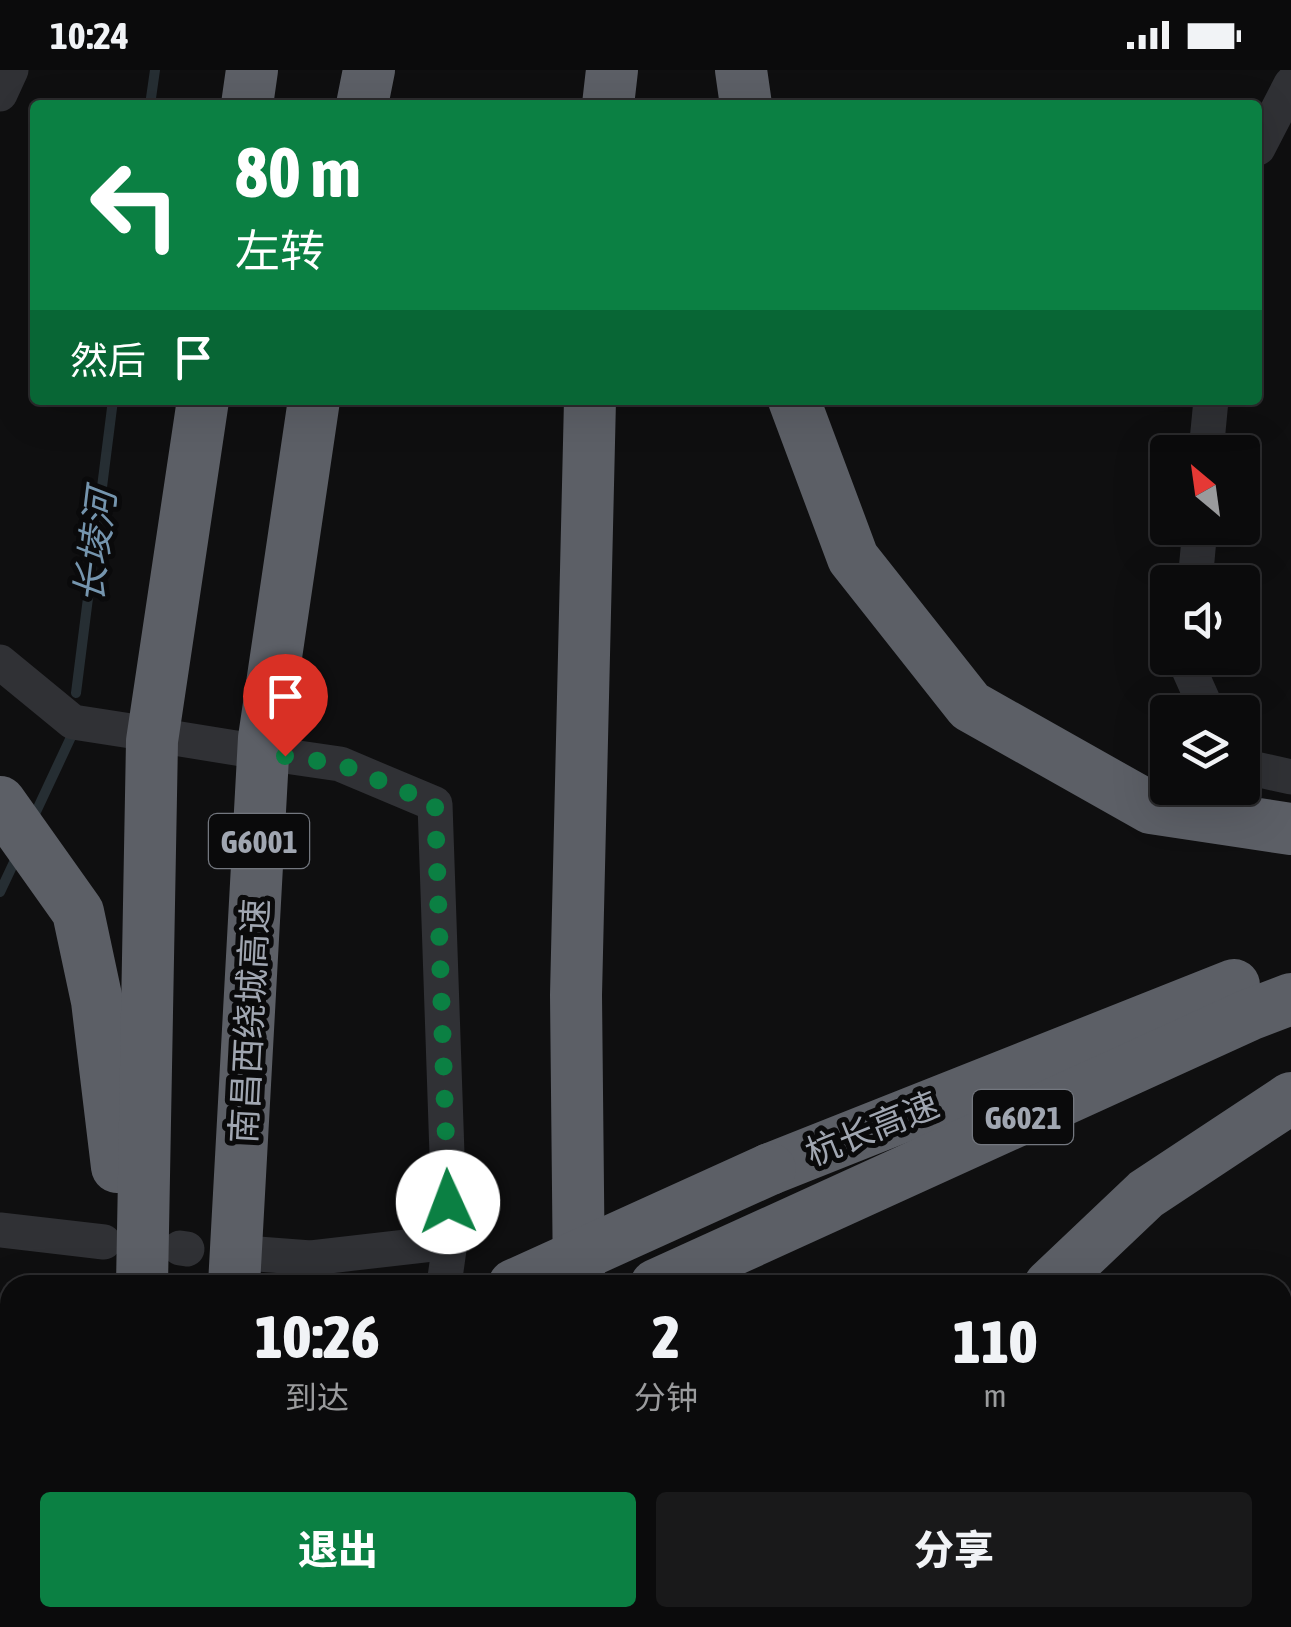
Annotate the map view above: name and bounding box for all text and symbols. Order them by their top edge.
text: 10:24 [50,14,129,57]
text: 80 m [235,132,361,212]
icon: left [70,140,200,270]
text: 左转 [235,225,325,277]
icon: arrive [166,330,221,385]
text: 然后 [70,339,146,382]
north arrow [1150,435,1260,545]
map controls [1150,435,1260,805]
water label: 长堎河 [67,480,124,605]
button: sound [1150,565,1260,675]
pin [243,654,328,757]
icon: arrive [258,669,313,724]
button: layers [1150,695,1260,805]
road number: G6001 [209,814,309,868]
street label: 南昌西绕城高速 [223,898,275,1144]
street label: 杭长高速 [800,1083,944,1173]
road number: G6021 [973,1090,1073,1144]
position arrow [396,1150,500,1254]
text: 10:26 [255,1302,379,1371]
text: 2 [652,1302,680,1371]
text: 110 [953,1307,1037,1376]
text: m [984,1377,1007,1414]
text: 到达 [285,1379,349,1416]
text: 分钟 [634,1379,698,1416]
button: 退出 [40,1492,636,1607]
button: 分享 [656,1492,1252,1607]

